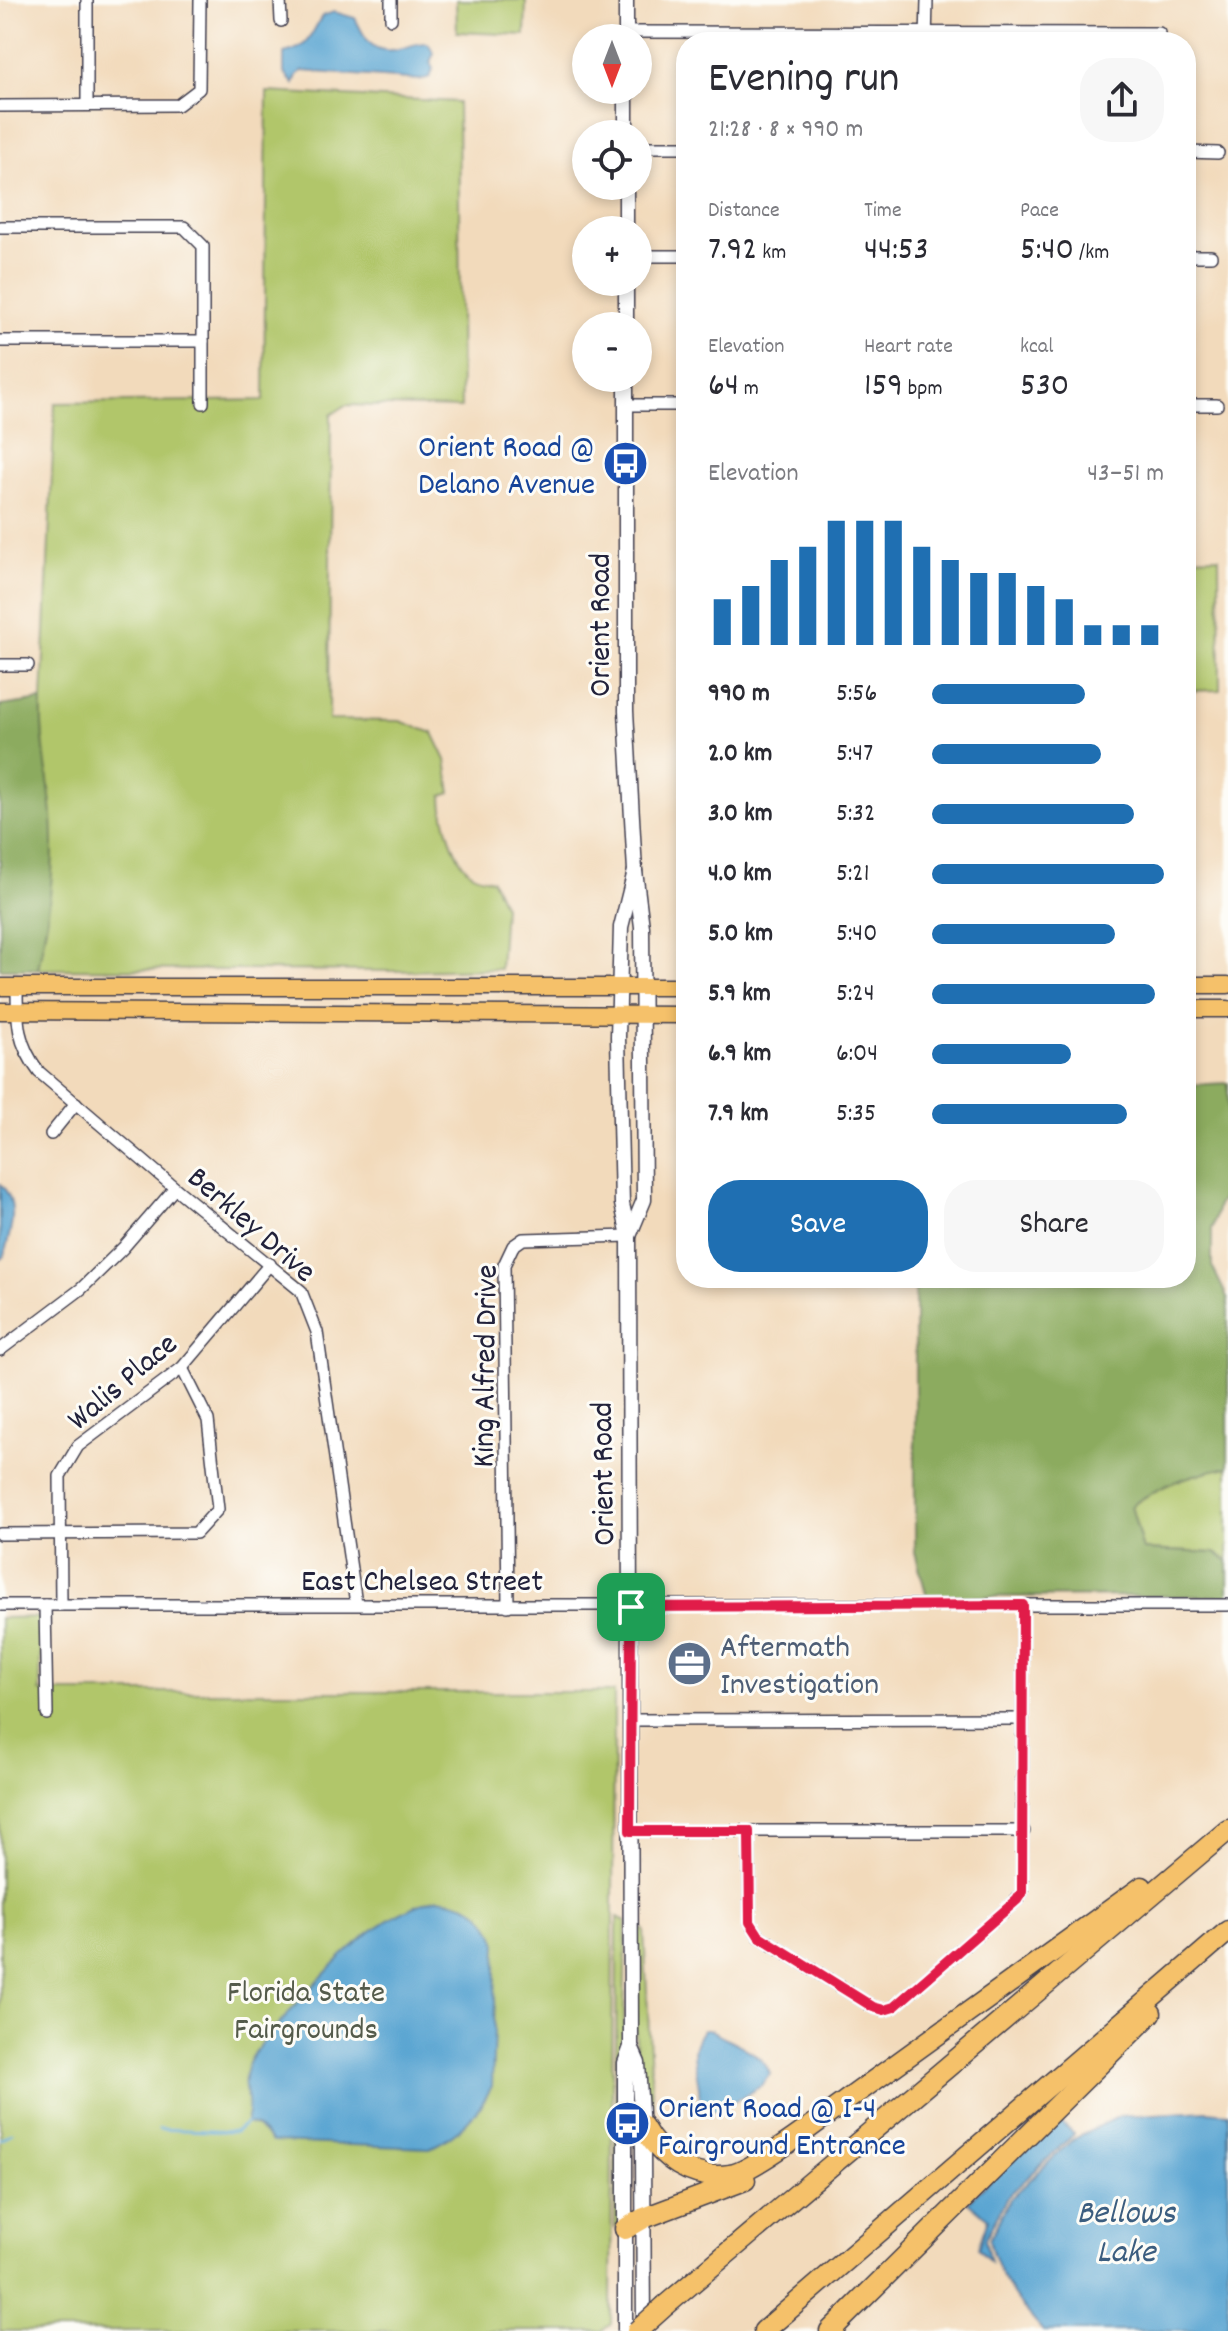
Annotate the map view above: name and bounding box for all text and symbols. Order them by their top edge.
north arrow [572,24,652,104]
map controls [572,24,652,392]
text: Evening run [708,50,899,113]
button: share [1080,58,1164,142]
text: 21:28 · 8 × 990 m [708,112,863,149]
button: locate [572,120,652,200]
text: Distance [708,196,780,227]
text: Time [864,196,902,227]
text: Pace [1020,196,1059,227]
button: + [572,216,652,296]
text: 7.92 [708,227,757,276]
text: 44:53 [864,227,929,276]
text: 5:40 [1020,227,1074,276]
text: km [757,238,786,269]
text: /km [1074,238,1109,269]
button: − [572,312,652,392]
text: Elevation [708,332,785,363]
text: Heart rate [864,332,953,363]
text: kcal [1020,332,1053,363]
text: 64 [708,363,739,412]
text: 159 [864,363,903,412]
text: 530 [1020,363,1069,412]
text: m [739,374,759,405]
text: bpm [903,374,943,405]
place label: Orient Road @ Delano Avenue [418,427,595,510]
bus stop icon: Orient Road @ Delano Avenue [602,439,650,487]
text: Elevation [708,456,798,493]
text: 43–51 m [1087,456,1164,493]
street label: Orient Road [580,553,626,697]
text: 990 m [708,676,770,713]
text: 5:56 [836,676,877,713]
text: 2.0 km [708,736,772,773]
text: 5:47 [836,736,873,773]
text: 3.0 km [708,796,773,833]
text: 5:32 [836,796,875,833]
text: 4.0 km [708,856,772,893]
text: 5:21 [836,856,869,893]
text: 5.0 km [708,916,773,953]
text: 5:40 [836,916,877,953]
text: 5.9 km [708,976,771,1013]
text: 5:24 [836,976,875,1013]
text: 6.9 km [708,1036,771,1073]
text: 6:04 [836,1036,878,1073]
text: 7.9 km [708,1096,769,1133]
text: 5:35 [836,1096,876,1133]
street label: Berkley Drive [175,1158,324,1296]
button: Save [708,1180,928,1272]
button: Share [944,1180,1164,1272]
street label: King Alfred Drive [463,1264,513,1468]
street label: Walis Place [59,1324,189,1444]
street label: Orient Road [582,1402,630,1546]
street label: East Chelsea Street [301,1561,543,1607]
pin [597,1573,665,1641]
icon: arrive [609,1585,653,1629]
place label: Aftermath Investigation [720,1627,879,1710]
office icon: Aftermath Investigation [665,1639,713,1687]
park label: Florida State Fairgrounds [227,1972,385,2055]
place label: Orient Road @ I-4 Fairground Entrance [658,2088,906,2171]
bus stop icon: Orient Road @ I-4 Fairground Entrance [603,2100,651,2148]
water label: Bellows Lake [1077,2191,1177,2279]

